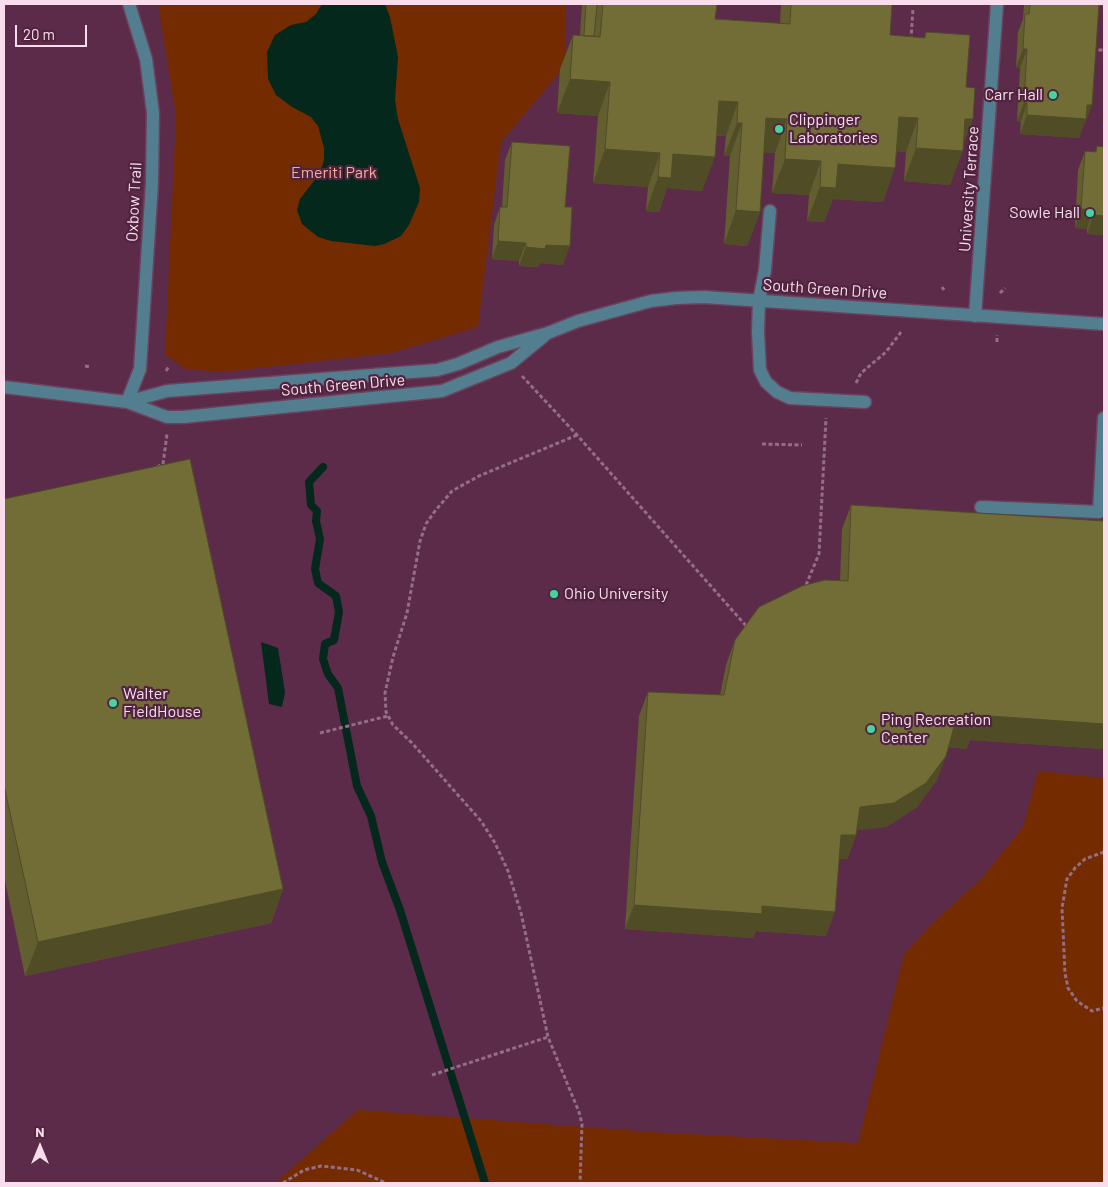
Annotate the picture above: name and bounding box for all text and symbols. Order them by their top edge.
scale bar [18,15,90,47]
text: 20 m [23,25,55,43]
place label: Carr Hall [984,85,1043,105]
marker: Carr Hall [1047,89,1059,101]
place label: Clippinger Laboratories [789,110,878,148]
marker: Clippinger Laboratories [773,123,785,135]
street label: University Terrace [955,125,983,253]
street label: Oxbow Trail [122,162,146,242]
park label: Emeriti Park [291,163,377,183]
place label: Sowle Hall [1009,203,1080,223]
marker: Sowle Hall [1084,207,1096,219]
street label: South Green Drive [762,275,888,303]
street label: South Green Drive [280,370,406,400]
place label: Ohio University [564,584,668,604]
marker: Ohio University [548,588,560,600]
place label: Walter FieldHouse [123,684,201,722]
marker: Walter FieldHouse [107,697,119,709]
place label: Ping Recreation Center [881,710,991,748]
marker: Ping Recreation Center [865,723,877,735]
north arrow [15,1122,65,1172]
text: N [35,1123,45,1140]

